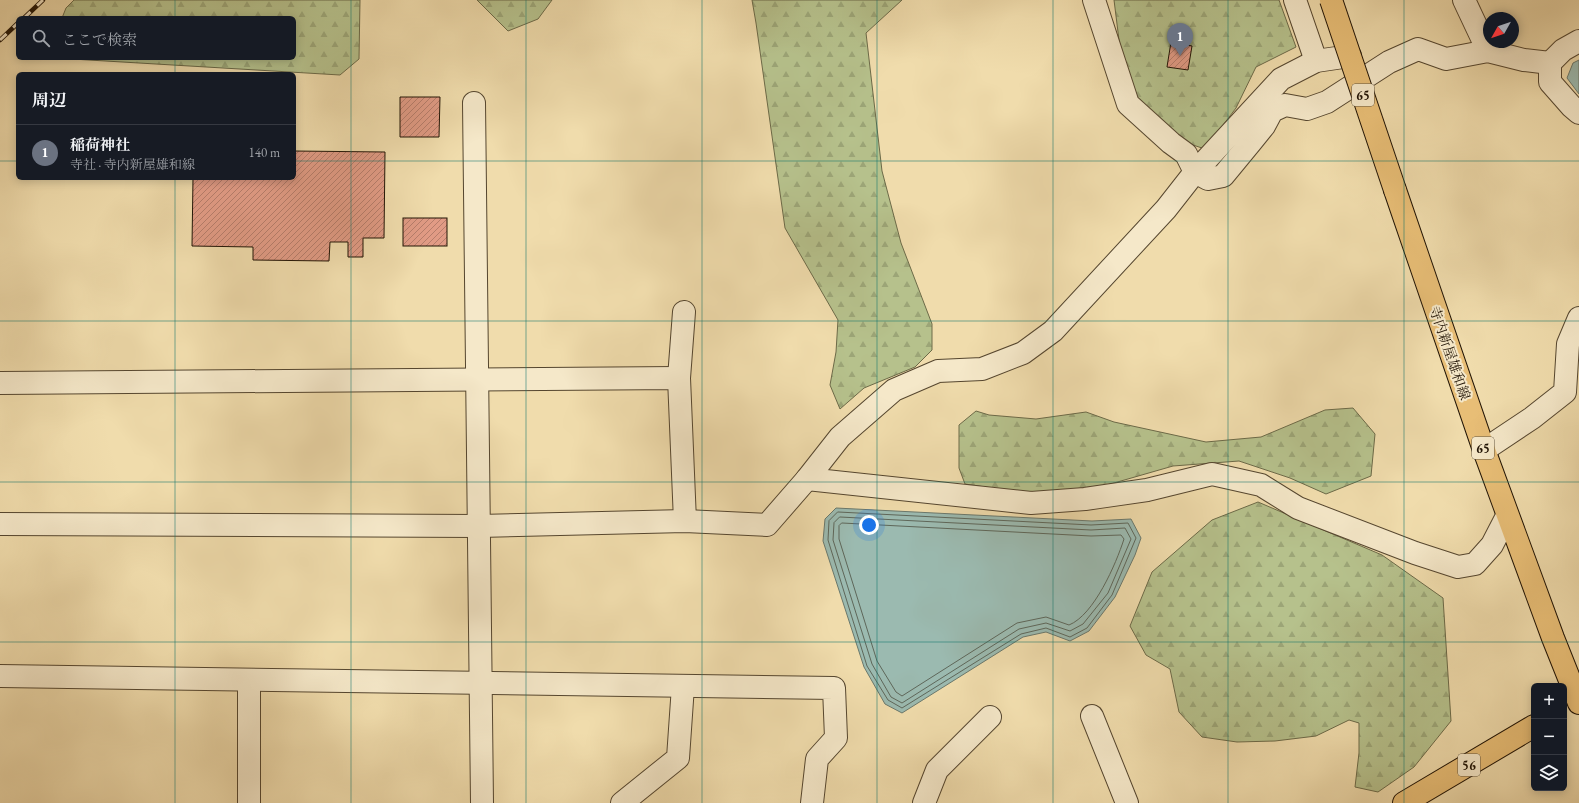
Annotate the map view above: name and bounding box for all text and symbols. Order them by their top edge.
north arrow [1483,12,1519,48]
search box [16,16,296,60]
pin: 1 [1167,23,1193,56]
icon: search [30,27,52,49]
text: ここで検索 [62,30,137,49]
road number: 65 [1352,84,1374,106]
text: 周辺 [32,89,66,111]
text: 稲荷神社 [70,135,130,154]
text: 1 [42,144,48,161]
text: 140 m [249,144,280,161]
text: 寺社 · 寺内新屋雄和線 [70,156,195,173]
street label: 寺内新屋雄和線 [1426,304,1474,402]
road number: 65 [1472,437,1494,459]
your location [859,515,879,535]
map controls [1531,683,1567,791]
button: + [1531,683,1567,719]
button: − [1531,719,1567,755]
road number: 56 [1458,754,1480,776]
button: layers [1531,755,1567,791]

